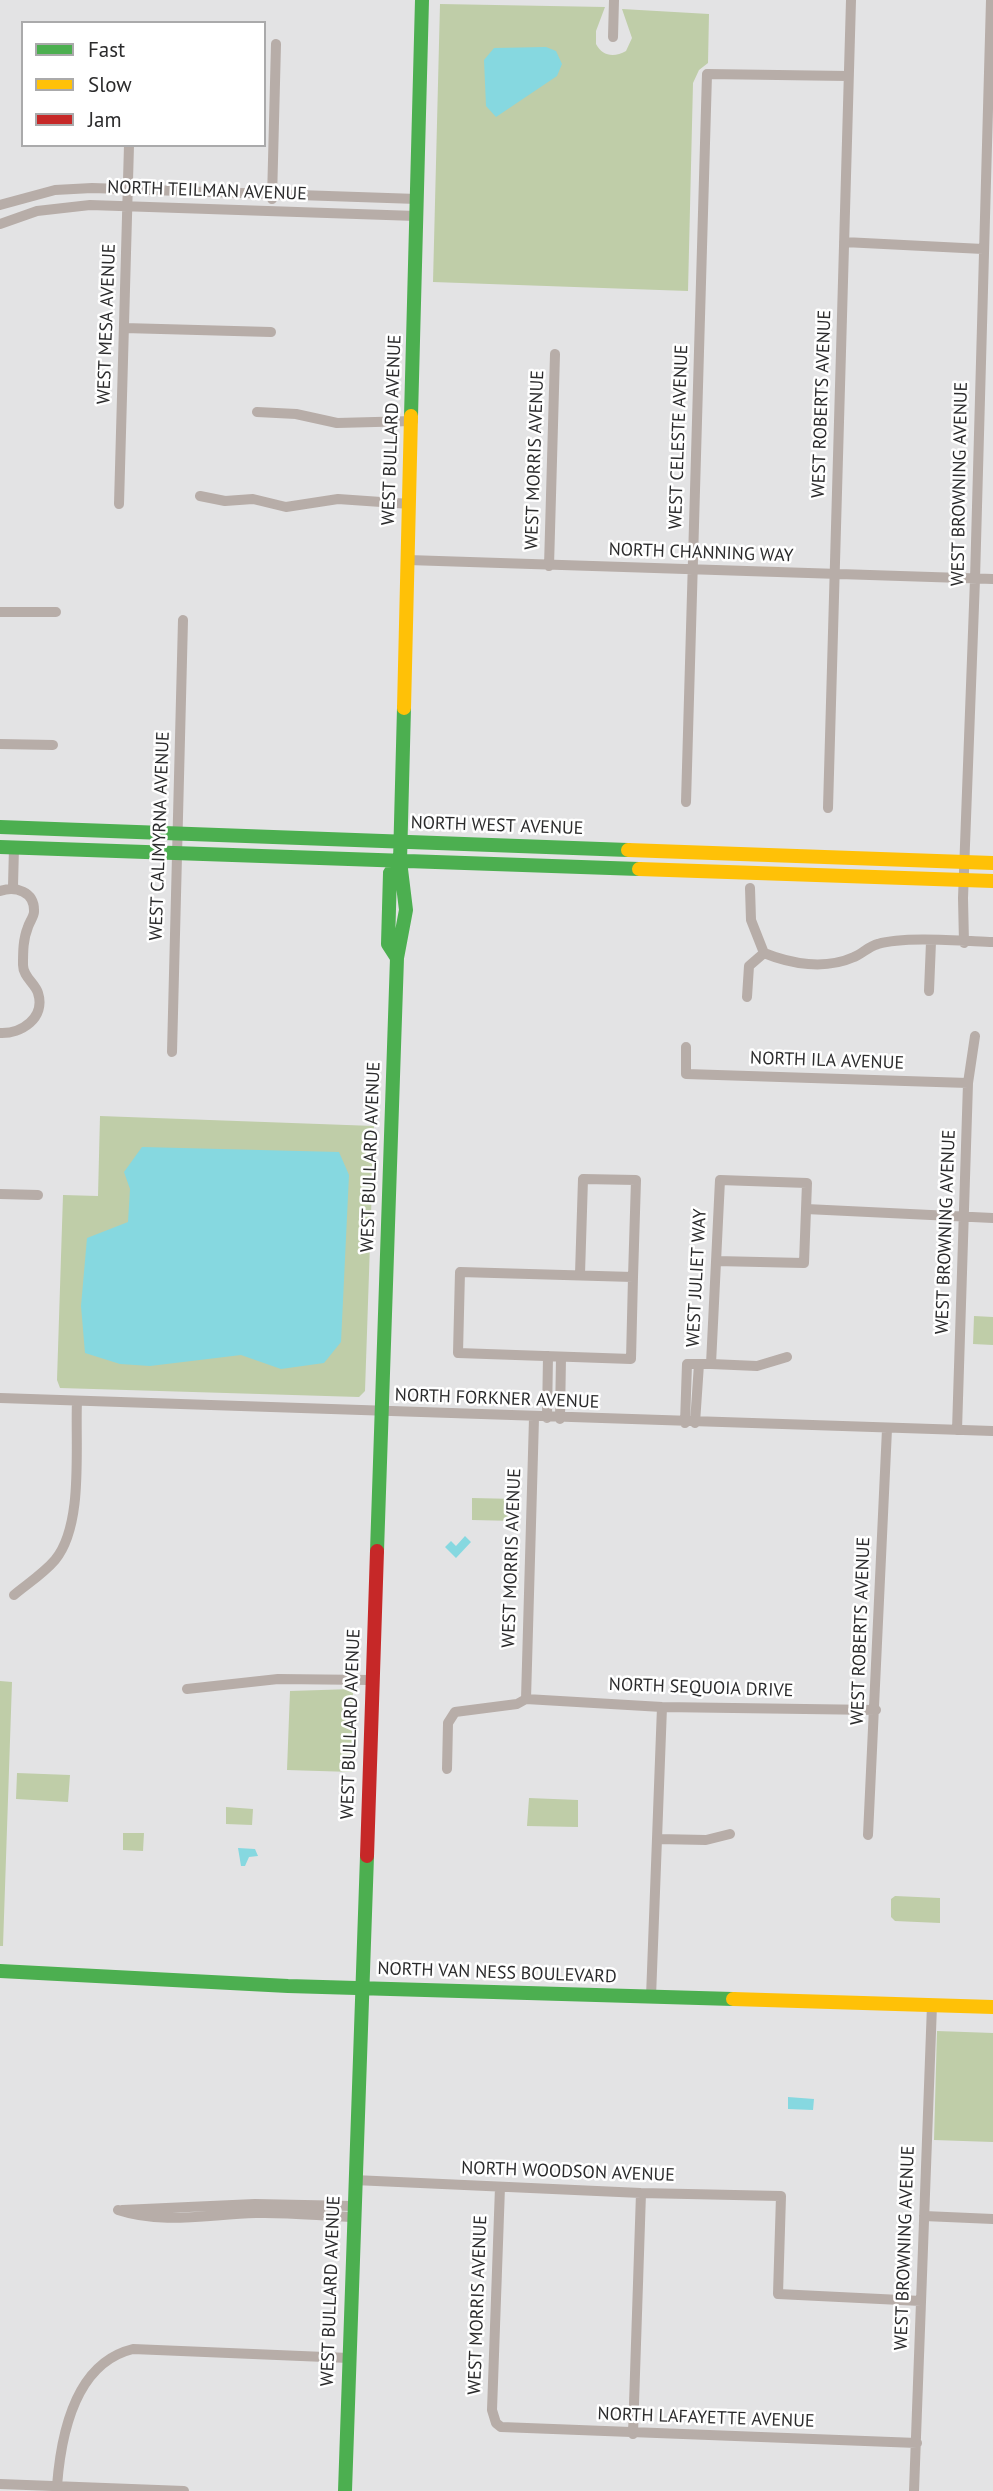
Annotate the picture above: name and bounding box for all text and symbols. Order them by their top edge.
legend [21,21,266,147]
text: Fast [88,36,125,63]
text: Slow [88,71,132,98]
text: Jam [88,106,122,133]
street label: NORTH TEILMAN AVENUE [107,177,307,205]
street label: WEST MESA AVENUE [93,243,121,405]
street label: WEST ROBERTS AVENUE [808,310,836,498]
street label: WEST BULLARD AVENUE [378,334,406,526]
street label: WEST CELESTE AVENUE [665,344,693,530]
street label: WEST MORRIS AVENUE [521,370,549,550]
street label: WEST BROWNING AVENUE [947,382,973,586]
street label: NORTH CHANNING WAY [608,539,794,567]
street label: WEST CALIMYRNA AVENUE [146,731,174,941]
street label: NORTH WEST AVENUE [410,812,584,840]
street label: NORTH ILA AVENUE [750,1048,904,1074]
street label: WEST BULLARD AVENUE [357,1061,385,1253]
street label: WEST BROWNING AVENUE [932,1129,960,1335]
street label: WEST JULIET WAY [683,1208,711,1348]
street label: NORTH FORKNER AVENUE [394,1385,600,1413]
street label: WEST MORRIS AVENUE [498,1468,526,1648]
street label: WEST ROBERTS AVENUE [847,1537,875,1725]
street label: WEST BULLARD AVENUE [337,1628,365,1820]
street label: NORTH SEQUOIA DRIVE [608,1674,794,1702]
street label: NORTH VAN NESS BOULEVARD [377,1958,617,1988]
street label: WEST BROWNING AVENUE [891,2145,919,2351]
street label: NORTH WOODSON AVENUE [461,2157,675,2187]
street label: WEST BULLARD AVENUE [317,2195,345,2387]
street label: WEST MORRIS AVENUE [464,2215,492,2395]
street label: NORTH LAFAYETTE AVENUE [597,2403,815,2433]

